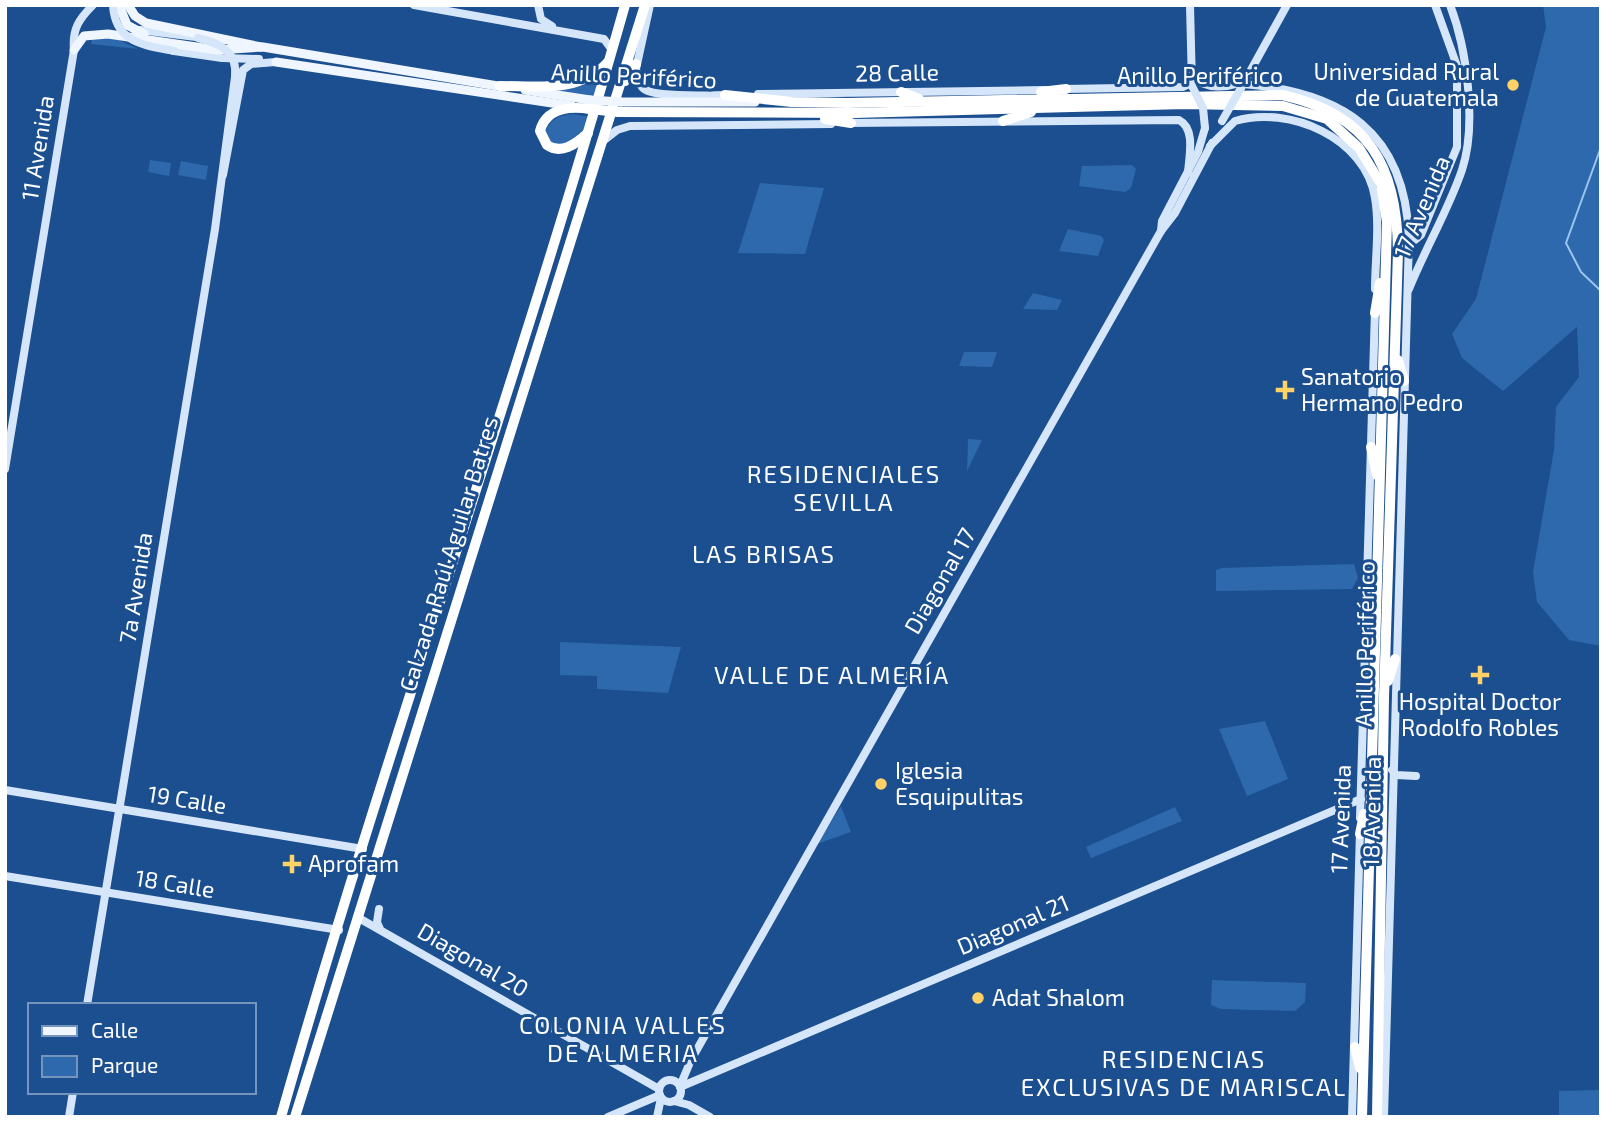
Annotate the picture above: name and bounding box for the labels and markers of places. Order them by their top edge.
place label: Universidad Rural de Guatemala [1313,57,1499,111]
marker: Universidad Rural de Guatemala [1505,77,1521,93]
place label: Sanatorio Hermano Pedro [1301,362,1463,416]
marker: Sanatorio Hermano Pedro [1275,380,1295,400]
marker: Hospital Doctor Rodolfo Robles [1470,665,1490,685]
place label: Hospital Doctor Rodolfo Robles [1399,687,1561,741]
place label: Iglesia Esquipulitas [895,756,1024,810]
marker: Iglesia Esquipulitas [873,776,889,792]
place label: Aprofam [308,849,399,877]
marker: Aprofam [282,854,302,874]
place label: Adat Shalom [992,983,1125,1011]
marker: Adat Shalom [970,990,986,1006]

